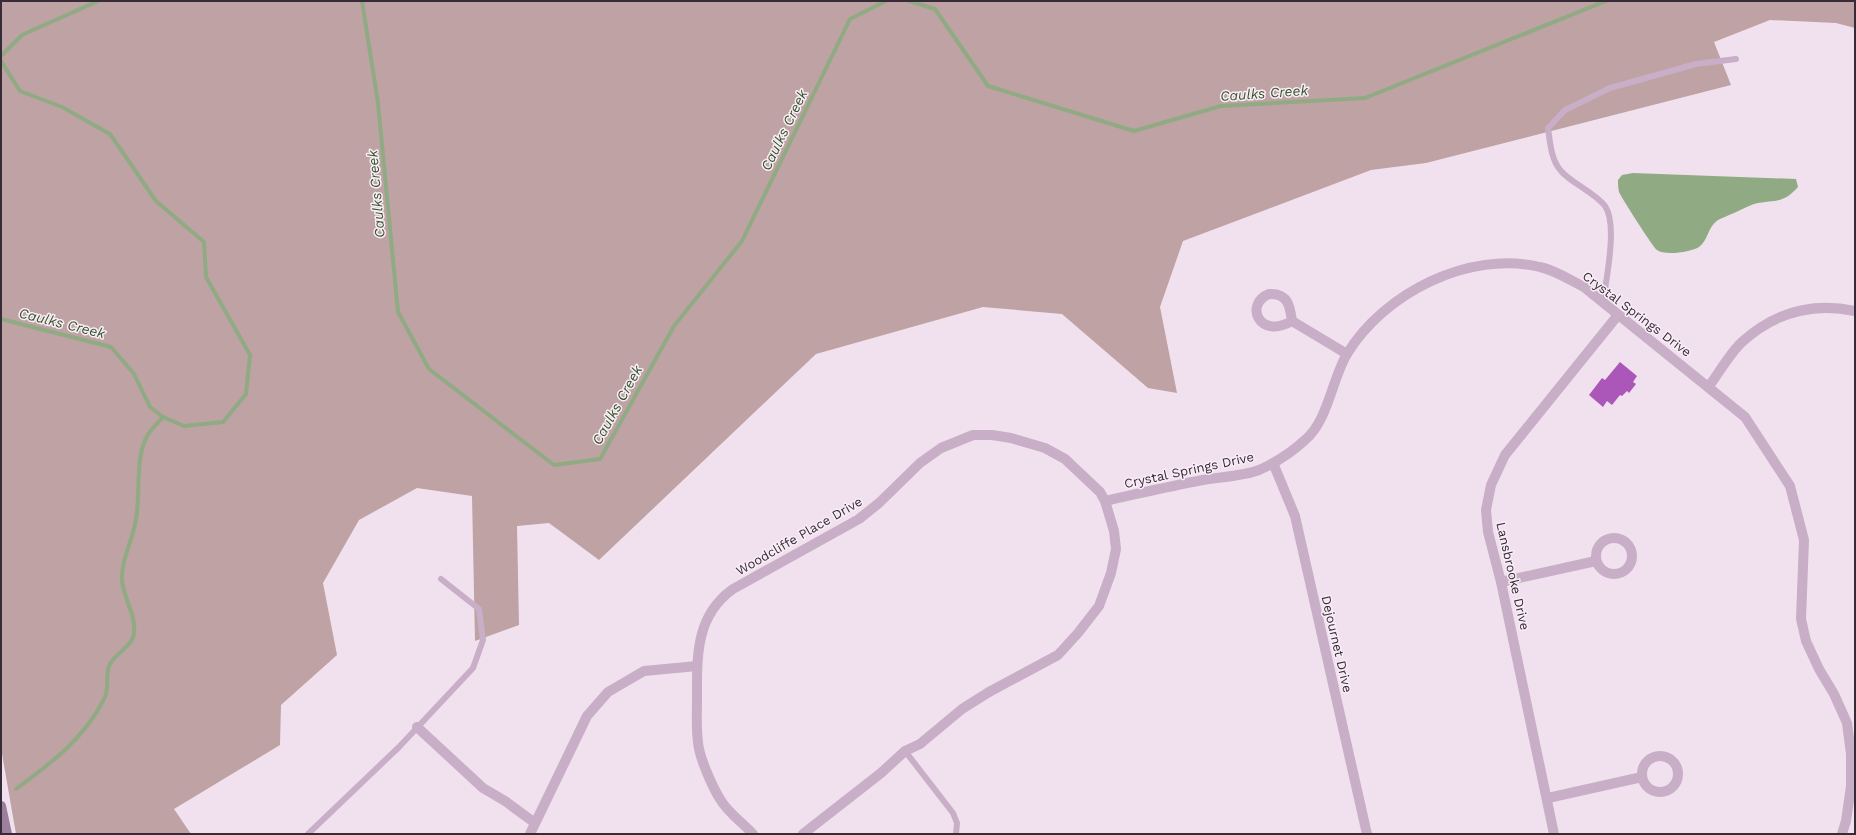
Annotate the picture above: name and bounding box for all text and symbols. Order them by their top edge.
water label: Caulks Creek [1219,82,1309,104]
water label: Caulks Creek [757,87,811,173]
water label: Caulks Creek [364,149,388,239]
street label: Crystal Springs Drive [1580,268,1694,360]
water label: Caulks Creek [17,305,107,342]
water label: Caulks Creek [589,362,646,447]
street label: Crystal Springs Drive [1123,449,1255,491]
street label: Woodcliffe Place Drive [733,494,865,578]
street label: Lansbrooke Drive [1493,521,1533,631]
street label: Dejournet Drive [1319,594,1355,694]

